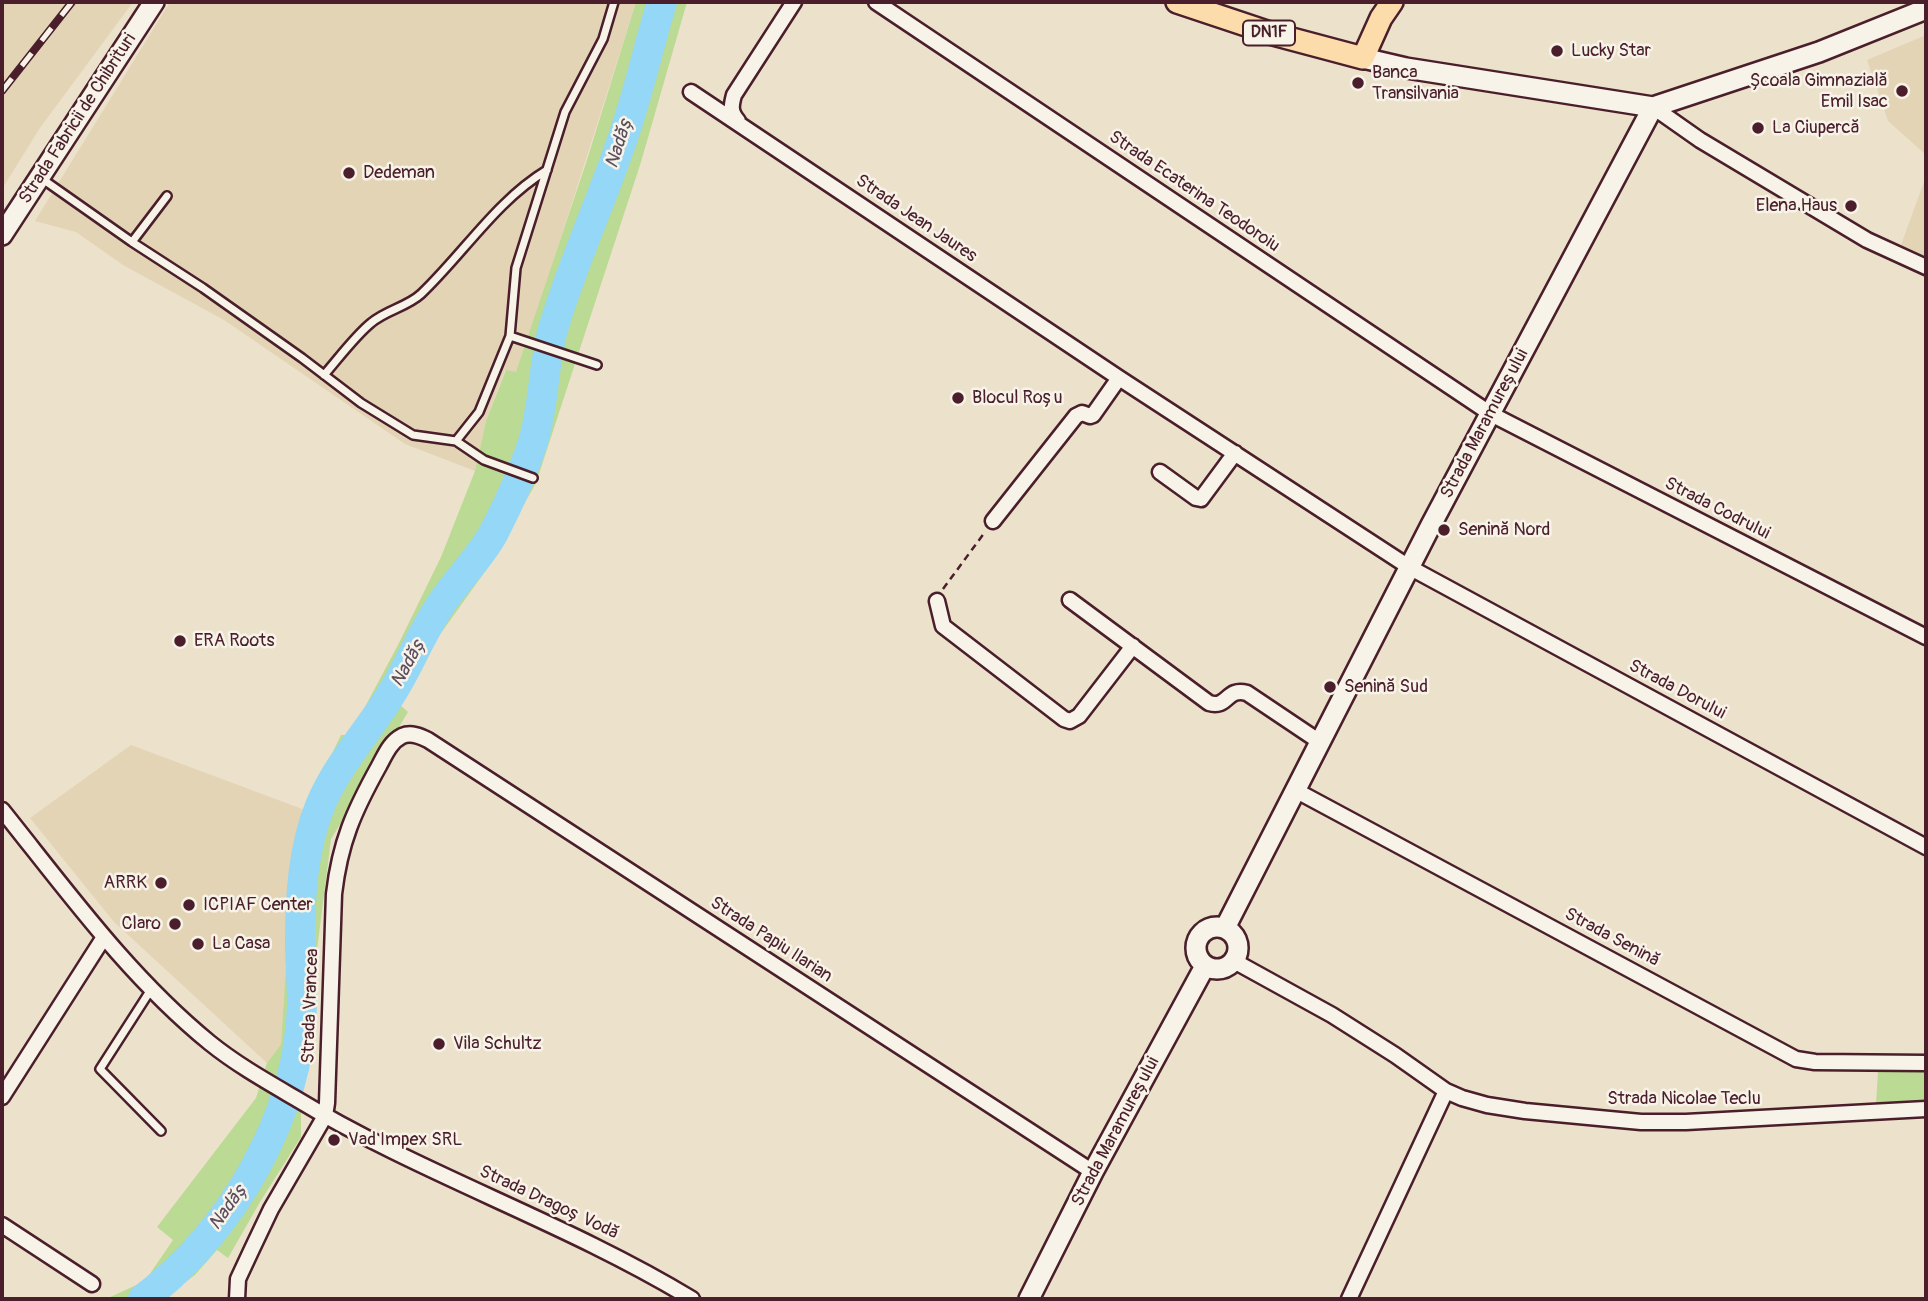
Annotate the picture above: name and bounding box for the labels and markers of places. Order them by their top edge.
place label: Lucky Star [1571,40,1651,62]
marker: Lucky Star [1549,43,1565,59]
place label: Banca Transilvania [1372,62,1459,104]
place label: Școala Gimnazială Emil Isac [1750,70,1888,112]
marker: Banca Transilvania [1350,75,1366,91]
marker: Școala Gimnazială Emil Isac [1894,83,1910,99]
place label: La Ciupercă [1772,117,1860,139]
marker: La Ciupercă [1750,120,1766,136]
place label: Dedeman [363,162,435,184]
marker: Dedeman [341,165,357,181]
place label: Elena Haus [1756,195,1837,217]
marker: Elena Haus [1843,198,1859,214]
place label: Blocul Roșu [972,387,1062,409]
marker: Blocul Roșu [950,390,966,406]
place label: Senină Nord [1458,519,1550,541]
marker: Senină Nord [1436,522,1452,538]
place label: ERA Roots [194,630,274,652]
marker: ERA Roots [172,633,188,649]
place label: Senină Sud [1344,676,1428,698]
marker: Senină Sud [1322,679,1338,695]
place label: ARRK [104,872,147,894]
marker: ARRK [153,875,169,891]
place label: ICPIAF Center [203,894,313,916]
marker: ICPIAF Center [181,897,197,913]
place label: Claro [122,913,161,935]
marker: Claro [167,916,183,932]
place label: La Casa [212,933,270,955]
marker: La Casa [190,936,206,952]
place label: Vila Schultz [453,1033,542,1055]
marker: Vila Schultz [431,1036,447,1052]
place label: Vad Impex SRL [348,1129,462,1151]
marker: Vad Impex SRL [326,1132,342,1148]

